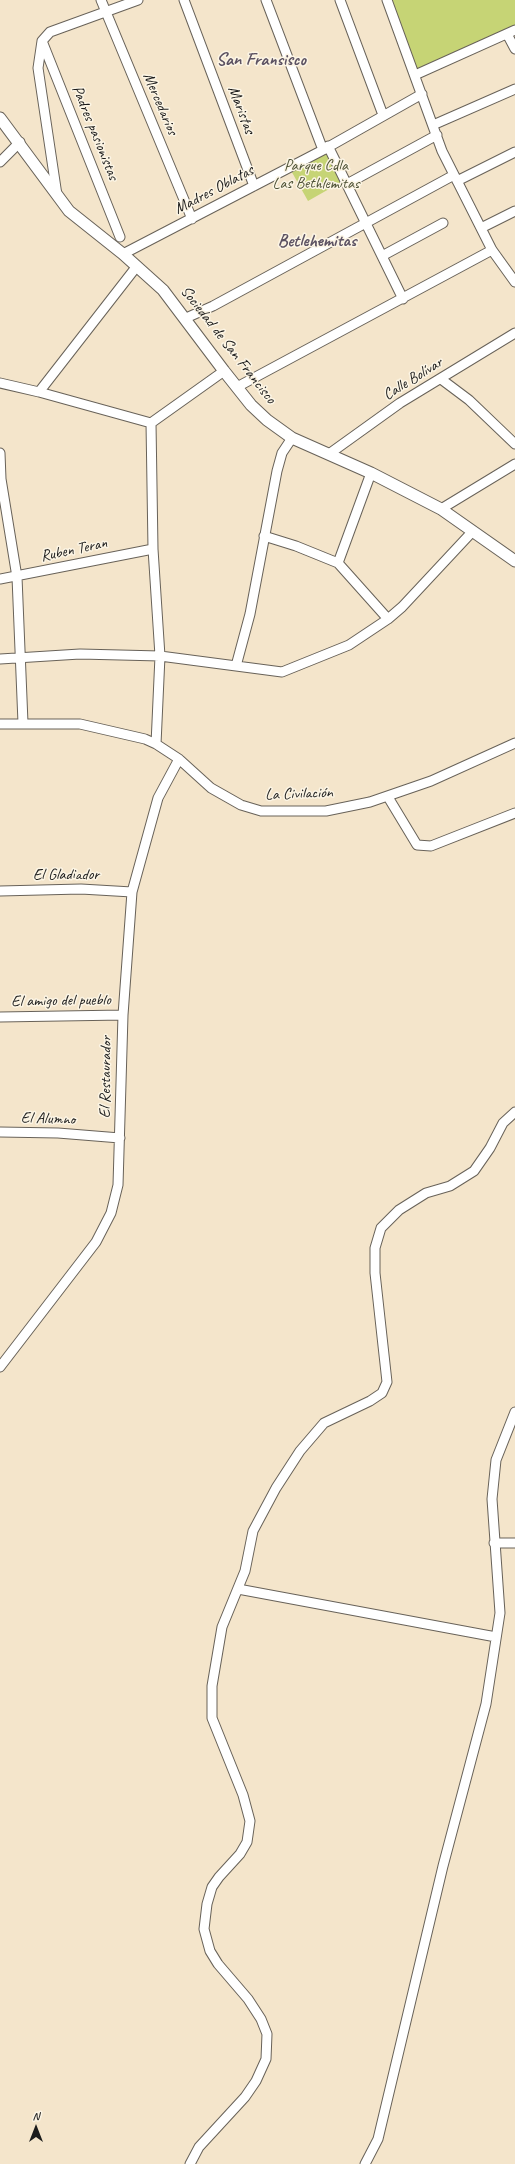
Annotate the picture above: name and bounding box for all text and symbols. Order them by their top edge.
district label: San Fransisco [216,49,306,71]
street label: Mercedarios [138,70,182,138]
street label: Padres pasionistas [67,83,123,183]
street label: Maristas [223,83,259,137]
park label: Parque Cdla Las Bethlemitas [273,156,359,194]
street label: Madres Oblatas [171,161,257,219]
district label: Betlehemitas [278,230,356,252]
street label: Sociedad de San Francisco [176,282,280,408]
street label: Calle Bolívar [380,353,446,405]
street label: Ruben Teran [39,534,109,566]
street label: La Civilación [265,783,333,805]
street label: El Gladiador [33,865,99,885]
street label: El amigo del pueblo [11,991,111,1011]
street label: El Restaurador [96,1036,116,1118]
street label: El Alumno [21,1108,75,1130]
north arrow [16,2108,56,2148]
text: N [33,2109,39,2123]

